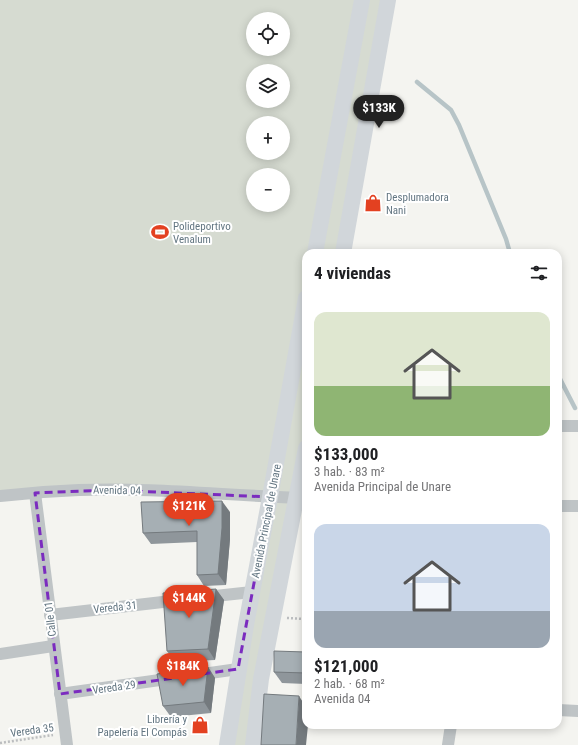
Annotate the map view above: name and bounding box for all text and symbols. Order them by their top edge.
map controls [246,12,290,212]
button: locate [246,12,290,56]
button: layers [246,64,290,108]
pin: $133K [351,95,407,129]
text: $133K [362,100,396,115]
button: + [246,116,290,160]
button: − [246,168,290,212]
place label: Desplumadora Nani [386,191,449,217]
shop icon: Desplumadora Nani [363,193,383,213]
place label: Polideportivo Venalum [173,220,231,246]
sports icon: Polideportivo Venalum [150,222,170,242]
icon: filters [528,262,550,284]
text: 4 viviendas [314,263,391,283]
icon: home [396,338,468,410]
text: $133,000 [314,444,378,464]
street label: Avenida Principal de Unare [249,463,284,579]
text: 3 hab. · 83 m² [314,464,385,479]
text: Avenida Principal de Unare [314,479,451,494]
street label: Avenida 04 [93,484,142,497]
pin: $121K [161,493,217,527]
text: $121K [172,498,206,513]
icon: home [396,550,468,622]
pin: $144K [161,585,217,619]
text: $144K [172,590,206,605]
street label: Vereda 31 [93,599,137,616]
street label: Calle 01 [42,601,59,637]
pin: $184K [155,653,211,687]
text: $121,000 [314,656,378,676]
text: $184K [166,658,200,673]
text: 2 hab. · 68 m² [314,676,385,691]
street label: Vereda 29 [92,678,137,697]
text: Avenida 04 [314,691,371,706]
place label: Librería y Papelería El Compás [97,713,187,739]
shop icon: Librería y Papelería El Compás [190,715,210,735]
street label: Vereda 35 [10,721,55,740]

